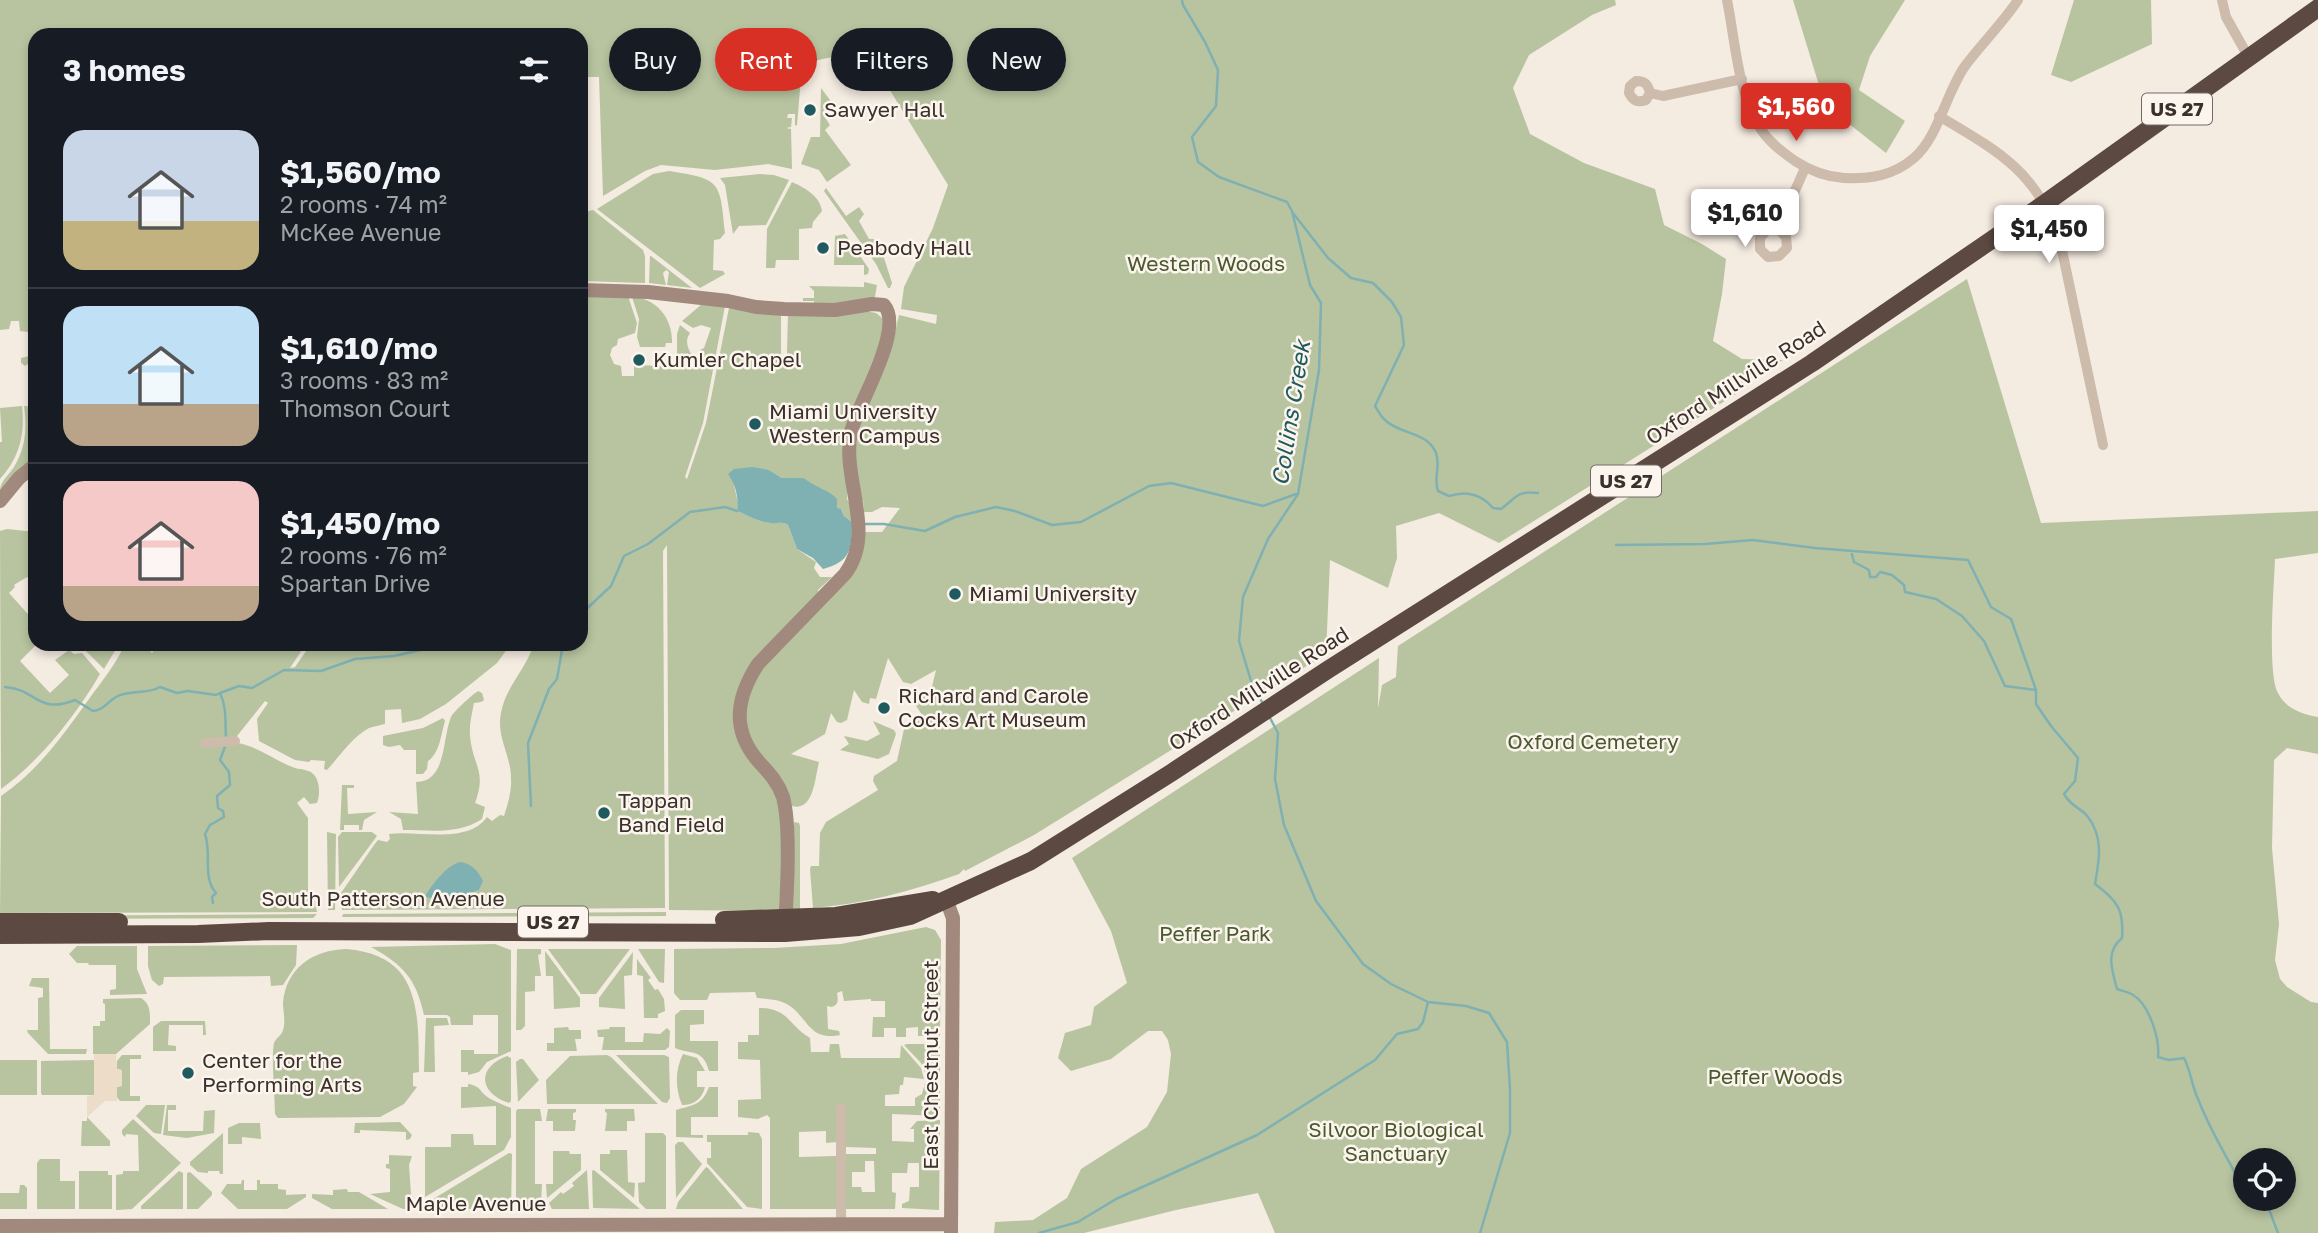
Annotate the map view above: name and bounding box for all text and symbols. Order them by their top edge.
chip: Buy [609,28,701,91]
chip: Rent [715,28,817,91]
chip: Filters [831,28,953,91]
chip: New [967,28,1066,91]
icon: filters [515,51,553,89]
text: 3 homes [63,52,186,88]
pin: $1,560 [1739,83,1853,143]
text: $1,560 [1757,92,1835,120]
road number: US 27 [2142,94,2212,124]
place label: Sawyer Hall [824,96,945,122]
marker: Sawyer Hall [802,102,818,118]
text: $1,560/mo [280,154,441,190]
icon: home [119,158,203,242]
text: 2 rooms · 74 m² [280,190,447,218]
pin: $1,610 [1688,190,1802,249]
text: $1,610 [1707,198,1783,226]
pin: $1,450 [1992,205,2106,265]
text: $1,450 [2010,214,2088,242]
text: McKee Avenue [280,218,441,246]
place label: Peabody Hall [837,234,971,260]
marker: Peabody Hall [815,240,831,256]
park label: Western Woods [1127,250,1285,276]
street label: Oxford Millville Road [1641,314,1830,450]
text: $1,610/mo [280,330,438,366]
icon: home [119,334,203,418]
water label: Collins Creek [1265,336,1316,487]
place label: Kumler Chapel [653,346,801,372]
marker: Kumler Chapel [631,352,647,368]
text: 3 rooms · 83 m² [280,366,448,394]
text: Thomson Court [280,394,450,422]
place label: Miami University Western Campus [769,398,940,448]
marker: Miami University Western Campus [747,416,763,432]
road number: US 27 [1591,466,1661,496]
text: $1,450/mo [280,505,440,541]
icon: home [119,509,203,593]
text: 2 rooms · 76 m² [280,541,447,569]
text: Spartan Drive [280,569,430,597]
place label: Miami University [969,580,1137,606]
marker: Miami University [947,586,963,602]
street label: Oxford Millville Road [1164,620,1353,756]
place label: Richard and Carole Cocks Art Museum [898,682,1089,732]
marker: Richard and Carole Cocks Art Museum [876,700,892,716]
park label: Oxford Cemetery [1507,728,1679,754]
place label: Tappan Band Field [618,787,725,837]
marker: Tappan Band Field [596,805,612,821]
street label: South Patterson Avenue [261,885,505,911]
road number: US 27 [518,906,588,938]
park label: Peffer Park [1159,920,1271,946]
street label: East Chestnut Street [917,960,943,1170]
place label: Center for the Performing Arts [202,1047,362,1097]
park label: Peffer Woods [1707,1063,1843,1089]
marker: Center for the Performing Arts [180,1065,196,1081]
park label: Silvoor Biological Sanctuary [1308,1116,1484,1166]
map controls [2233,1148,2296,1211]
button: locate [2233,1148,2296,1211]
street label: Maple Avenue [406,1190,546,1216]

